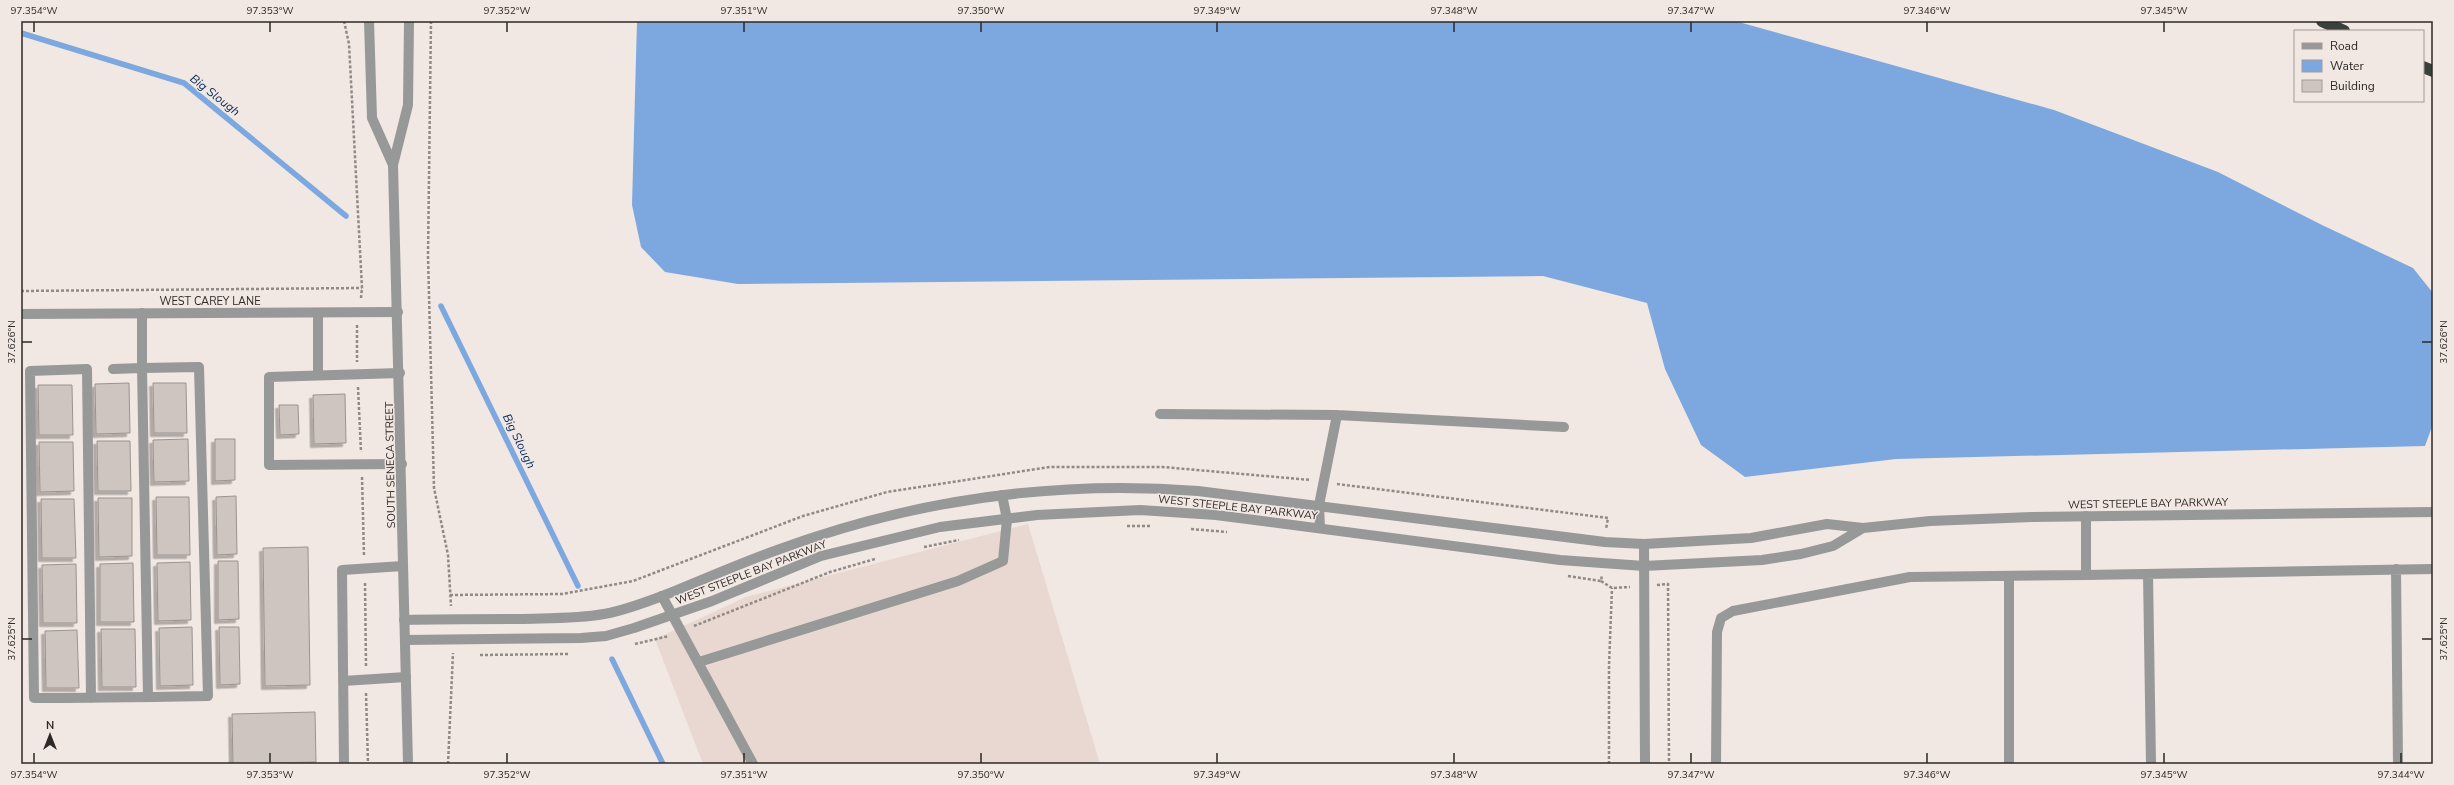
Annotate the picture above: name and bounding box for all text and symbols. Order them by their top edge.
text: 97.354°W [10,4,58,18]
text: 97.353°W [246,4,294,18]
text: 97.352°W [483,4,531,18]
text: 97.351°W [720,4,768,18]
text: 97.350°W [957,4,1005,18]
text: 97.349°W [1193,4,1241,18]
text: 97.348°W [1430,4,1478,18]
text: 97.347°W [1667,4,1715,18]
text: 97.346°W [1903,4,1951,18]
text: 97.345°W [2140,4,2188,18]
legend [2294,30,2424,102]
text: Road [2330,38,2358,54]
text: Water [2330,58,2364,74]
water label: Big Slough [187,70,243,120]
text: Building [2330,78,2375,94]
street label: WEST CAREY LANE [159,294,261,309]
text: 37.626°N [5,320,19,364]
text: 37.626°N [2437,320,2451,364]
street label: SOUTH SENECA STREET [382,401,399,528]
water label: Big Slough [499,411,539,471]
street label: WEST STEEPLE BAY PARKWAY [1157,492,1319,523]
street label: WEST STEEPLE BAY PARKWAY [2068,495,2229,512]
street label: WEST STEEPLE BAY PARKWAY [674,537,829,608]
text: 37.625°N [5,617,19,661]
text: 37.625°N [2437,617,2451,661]
north arrow [30,715,70,755]
text: N [46,718,54,733]
text: 97.354°W [10,768,58,782]
text: 97.353°W [246,768,294,782]
text: 97.352°W [483,768,531,782]
text: 97.351°W [720,768,768,782]
text: 97.350°W [957,768,1005,782]
text: 97.349°W [1193,768,1241,782]
text: 97.348°W [1430,768,1478,782]
text: 97.347°W [1667,768,1715,782]
text: 97.346°W [1903,768,1951,782]
text: 97.345°W [2140,768,2188,782]
text: 97.344°W [2377,768,2425,782]

